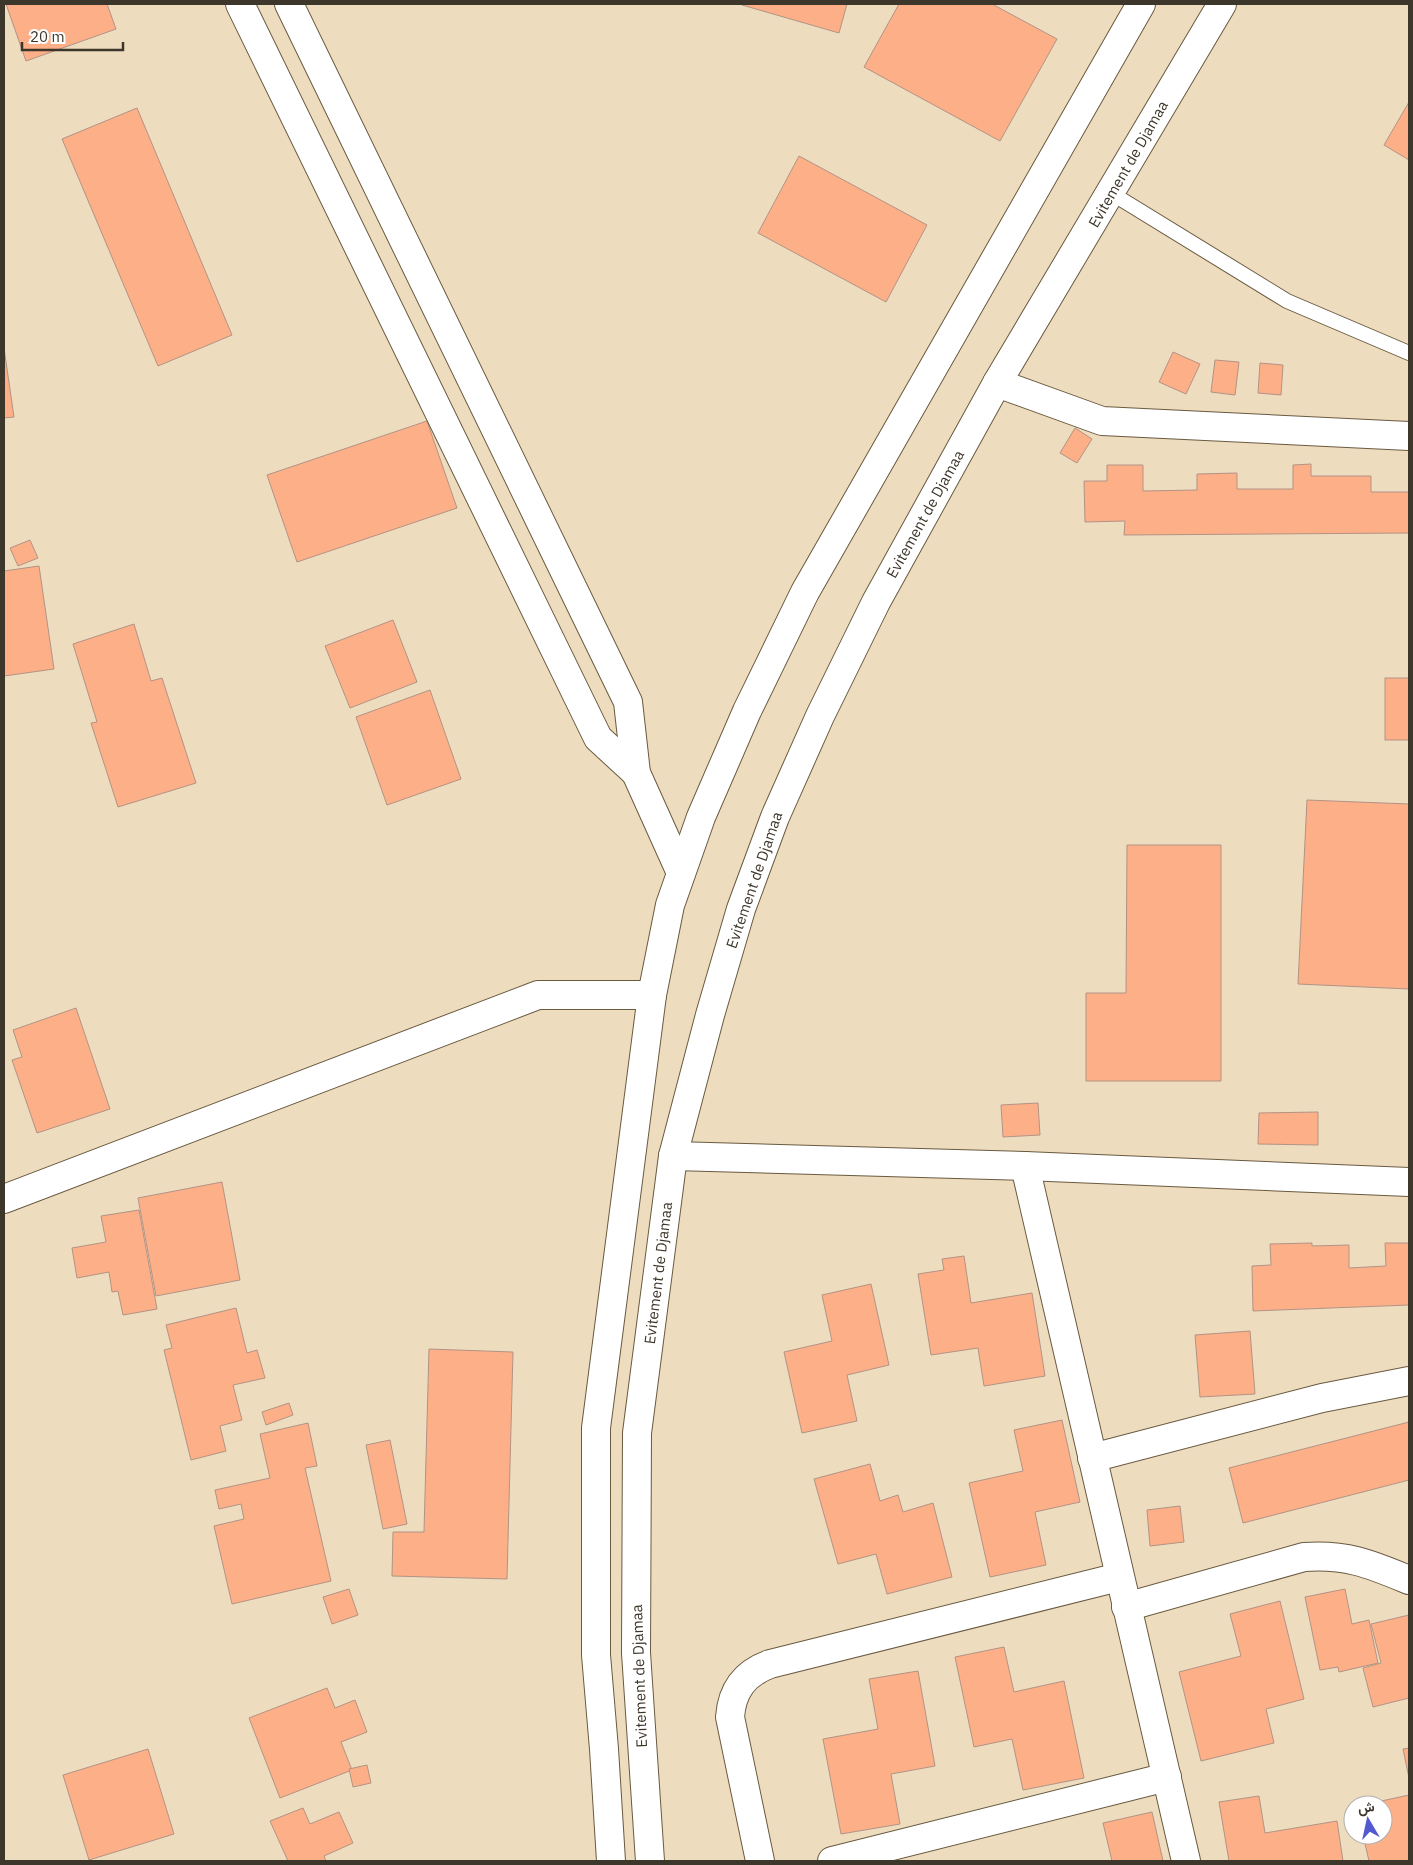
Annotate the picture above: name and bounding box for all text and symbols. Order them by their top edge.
scale bar [22,20,124,52]
text: 20 m [30,27,65,46]
street label: Evitement de Djamaa [1084,97,1172,231]
street label: Evitement de Djamaa [882,447,968,581]
street label: Evitement de Djamaa [722,809,786,951]
street label: Evitement de Djamaa [640,1201,676,1345]
street label: Evitement de Djamaa [627,1604,651,1748]
north arrow [1343,1795,1393,1845]
text: ش [1356,1797,1376,1817]

